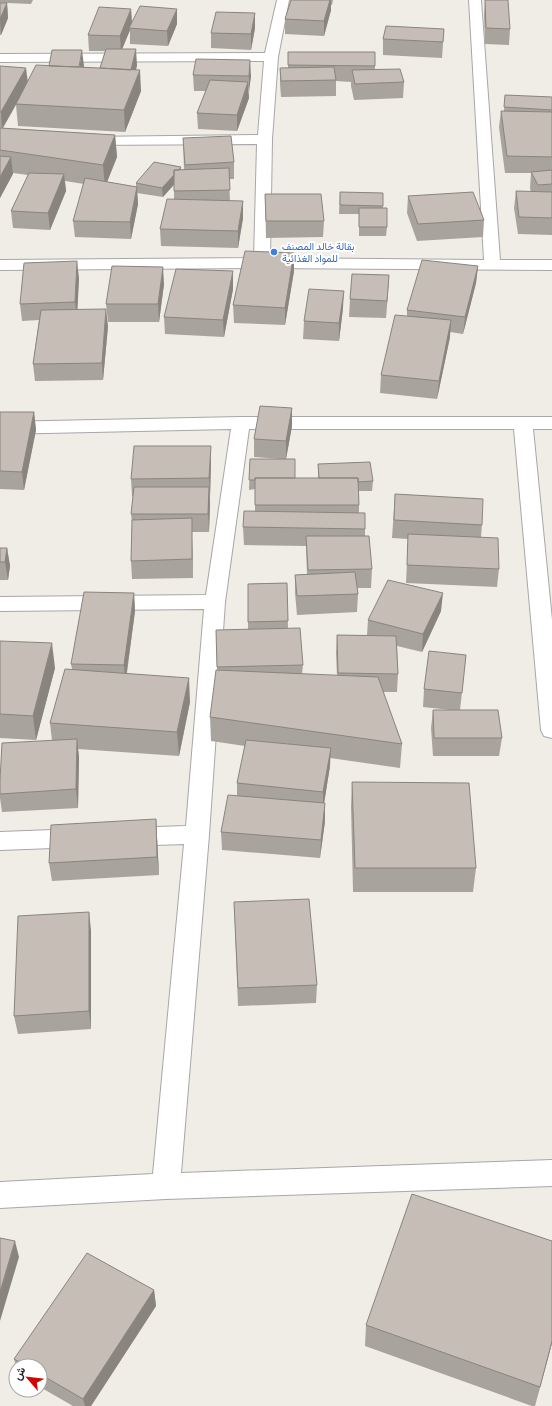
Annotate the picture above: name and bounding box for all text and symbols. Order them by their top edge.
place label: بقالة خالد المصنف للمواد الغذائية [282,240,355,265]
marker: بقالة خالد المصنف للمواد الغذائية [269,247,279,257]
north arrow [8,1358,48,1398]
text: ش [10,1364,28,1382]

